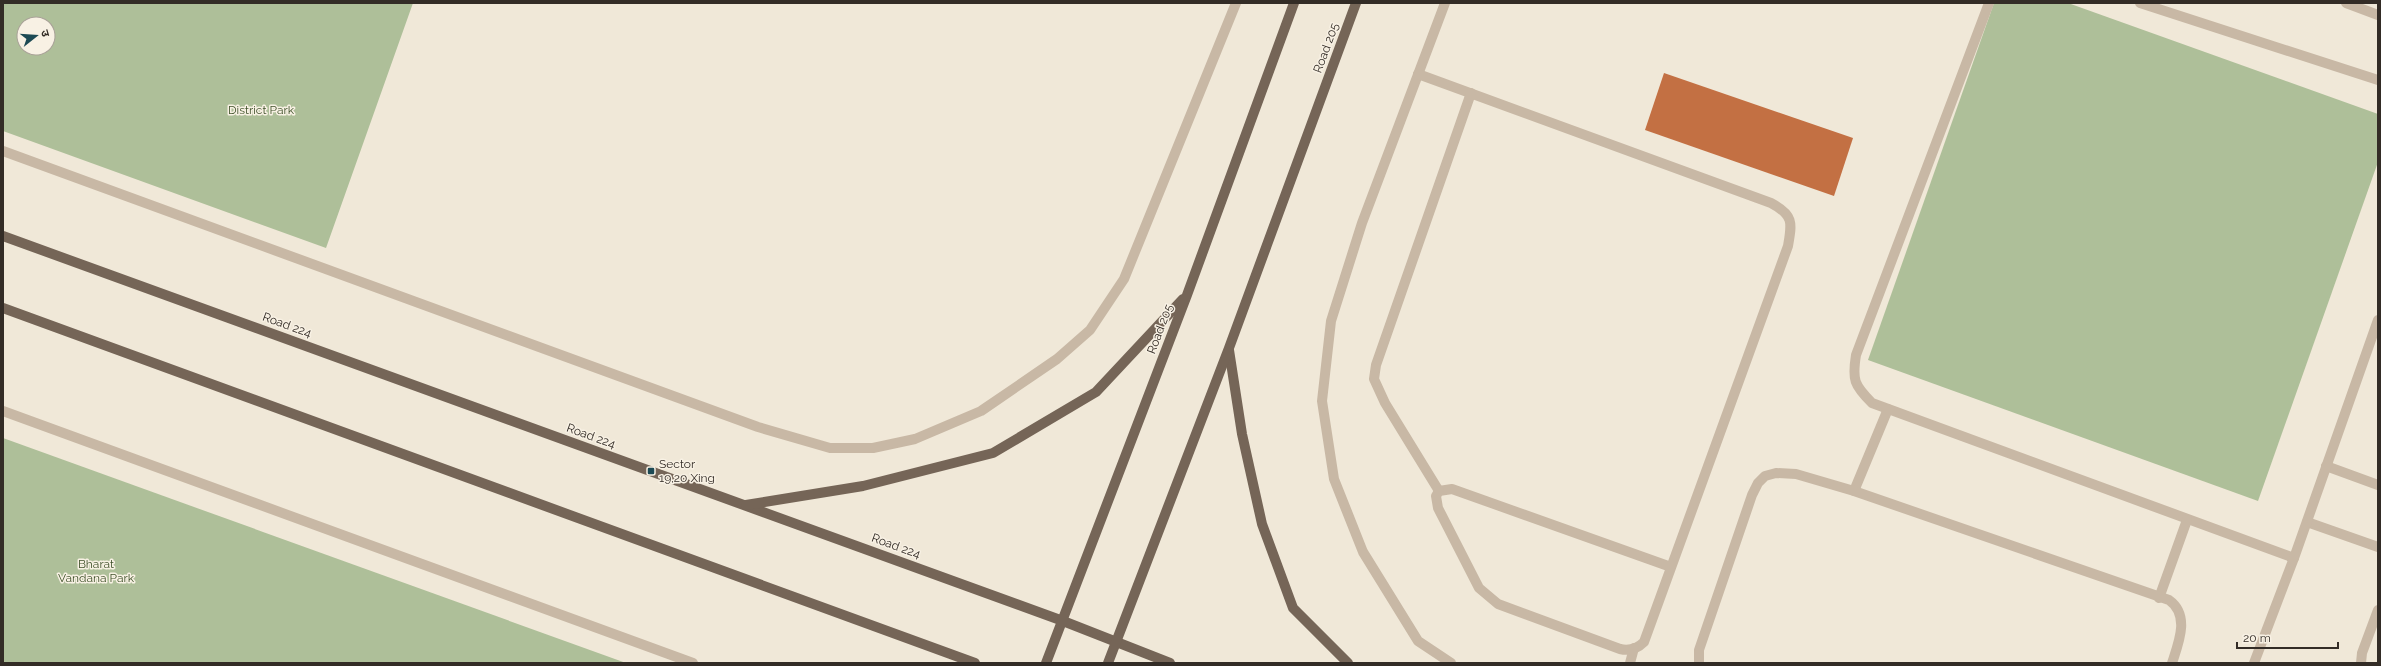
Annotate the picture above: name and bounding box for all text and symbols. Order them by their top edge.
north arrow [16,16,56,56]
street label: Road 205 [1311,21,1342,75]
text: उ [38,28,52,39]
park label: District Park [228,103,295,117]
street label: Road 205 [1144,302,1176,356]
street label: Road 224 [261,310,314,340]
street label: Road 224 [565,421,618,451]
place label: Sector 19,20 Xing [659,457,715,485]
marker: Sector 19,20 Xing [646,466,656,476]
street label: Road 224 [870,531,923,561]
park label: Bharat Vandana Park [58,557,135,585]
scale bar [2237,624,2338,650]
text: 20 m [2243,631,2271,645]

